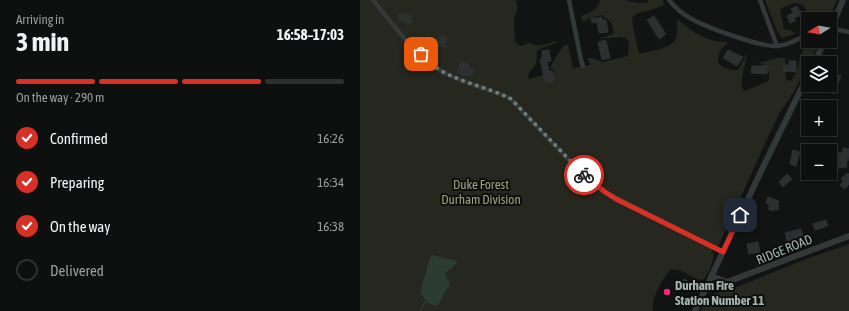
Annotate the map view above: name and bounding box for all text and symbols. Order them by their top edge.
text: Arriving in [16,12,64,27]
north arrow [801,12,837,48]
map controls [801,12,837,180]
text: 16:58–17:03 [277,26,344,43]
text: 3 min [16,27,69,57]
pin [404,37,438,71]
icon: bag [410,43,432,65]
button: layers [801,56,837,92]
text: On the way · 290 m [16,90,104,105]
button: + [801,100,837,136]
icon: check [16,127,38,149]
text: Confirmed [50,130,108,147]
text: 16:26 [317,131,344,146]
button: − [801,144,837,180]
courier [564,155,604,195]
icon: bike [573,164,595,186]
icon: check [16,171,38,193]
text: Preparing [50,174,104,191]
text: 16:34 [317,175,344,190]
park label: Duke Forest Durham Division [441,177,521,207]
pin [723,198,757,232]
icon: home [729,204,751,226]
icon: check [16,215,38,237]
text: On the way [50,218,111,235]
text: 16:38 [317,219,344,234]
street label: RIDGE ROAD [754,231,814,267]
text: Delivered [50,262,104,279]
place label: Durham Fire Station Number 11 [675,278,764,308]
marker: Durham Fire Station Number 11 [662,287,672,297]

